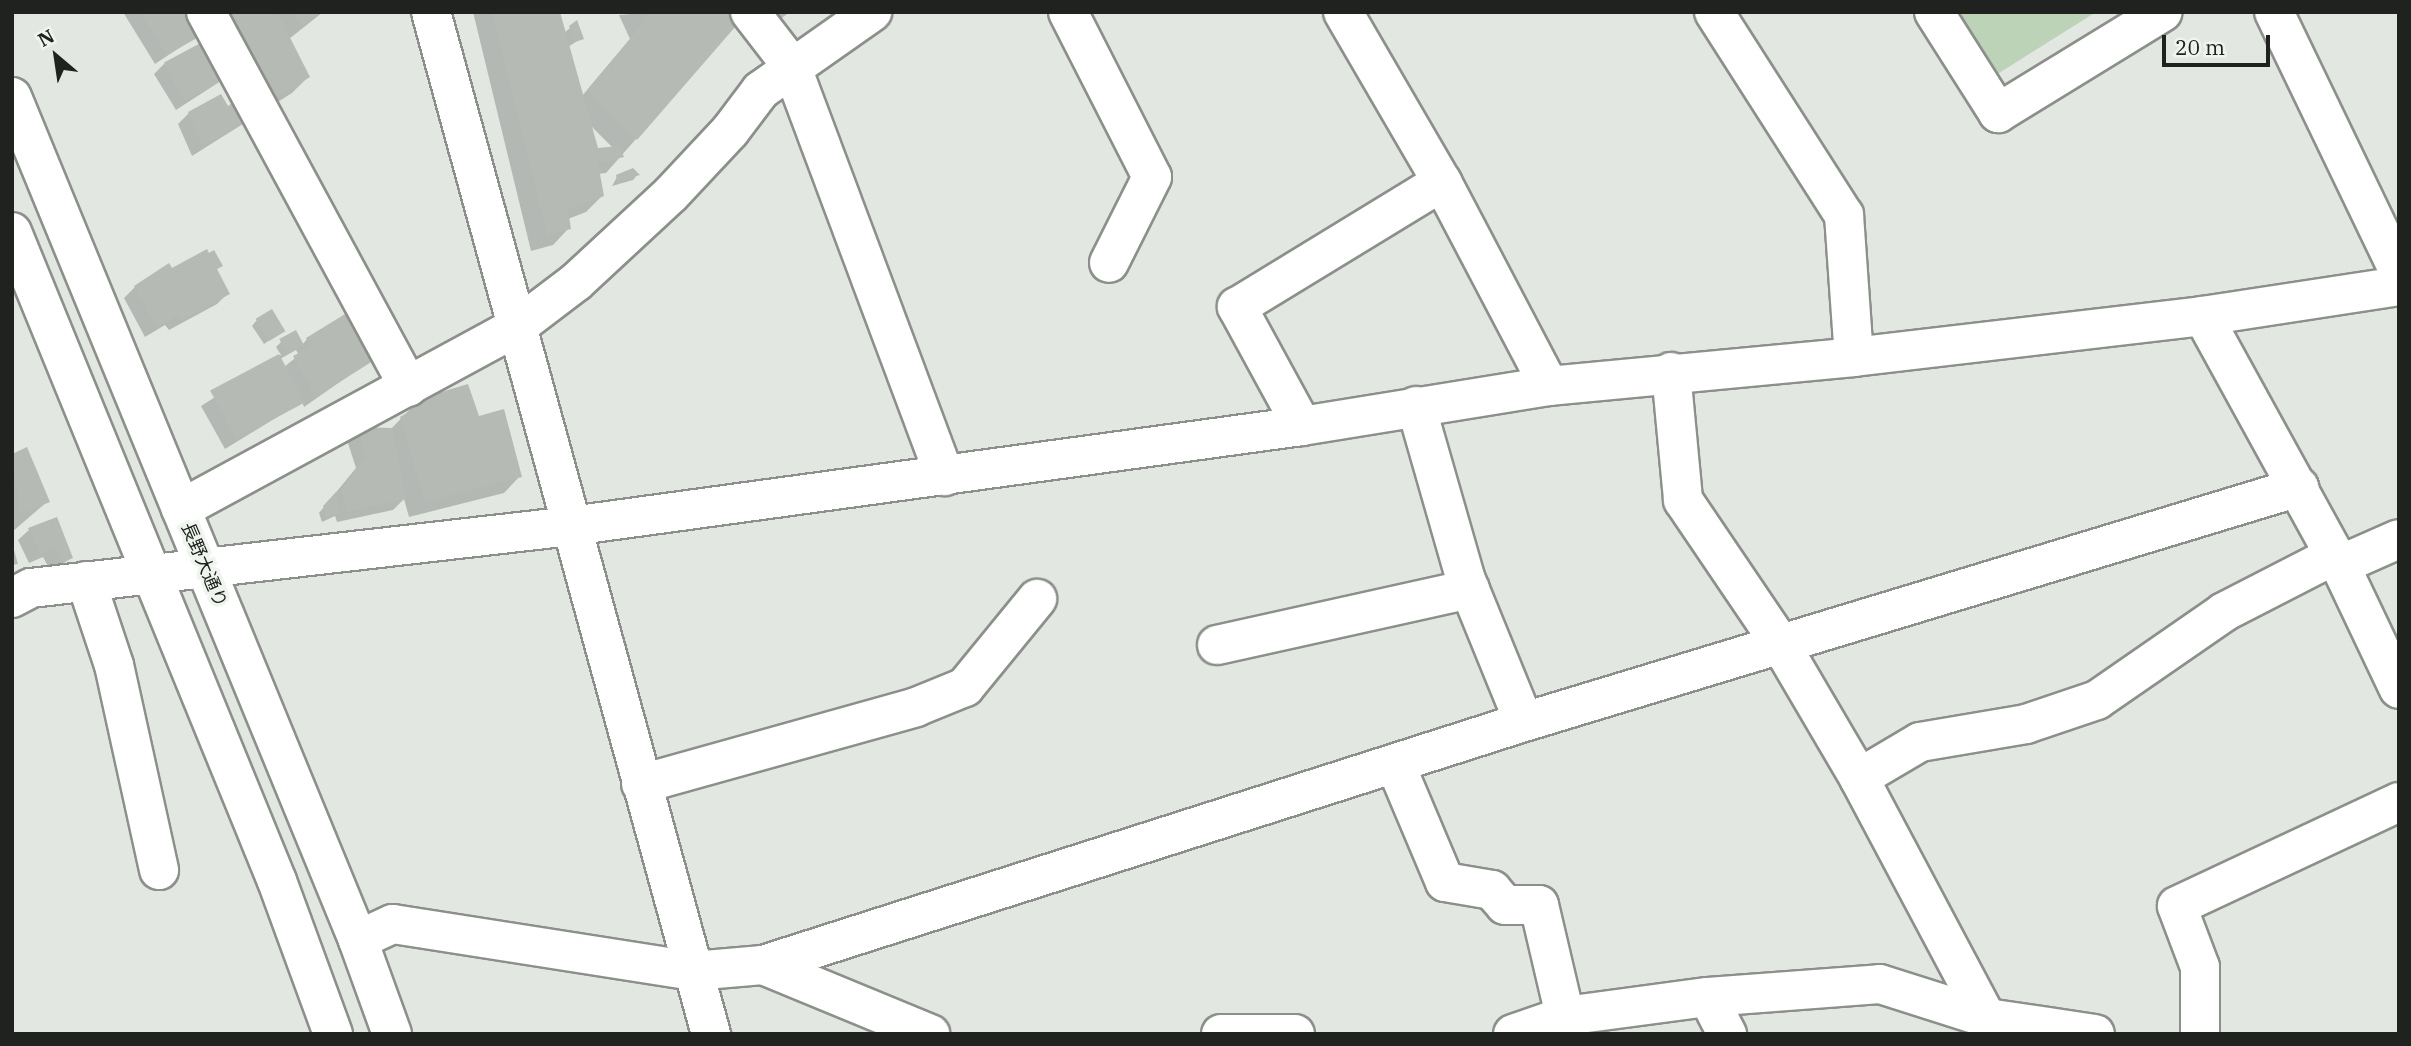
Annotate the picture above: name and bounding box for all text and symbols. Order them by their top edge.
north arrow [21,21,91,91]
scale bar [2166,21,2274,65]
text: N [33,23,58,52]
text: 20 m [2175,33,2225,61]
street label: 長野大通り [176,519,232,611]

